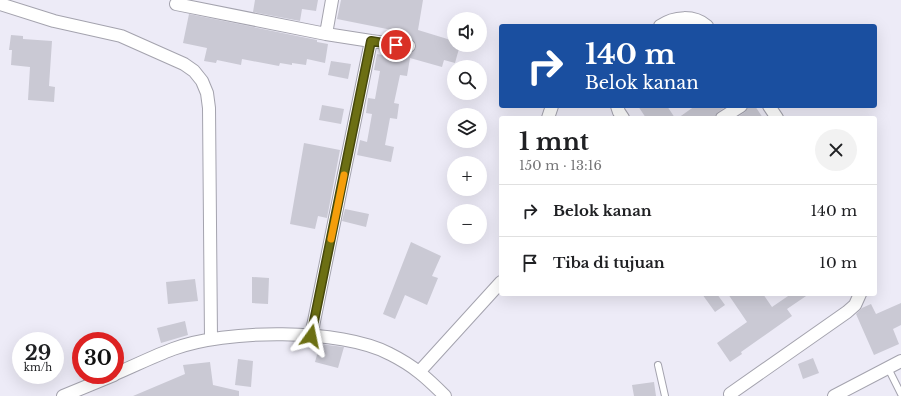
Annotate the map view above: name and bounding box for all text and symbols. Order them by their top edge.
map controls [447,12,487,244]
button: sound [447,12,487,52]
pin [379,28,413,62]
icon: arrive [385,34,407,56]
text: 140 m [585,37,675,72]
icon: right [519,40,571,92]
button: search [447,60,487,100]
text: Belok kanan [585,72,699,94]
button: layers [447,108,487,148]
text: 1 mnt [519,127,589,156]
button: close [815,129,857,171]
button: + [447,156,487,196]
text: 150 m · 13:16 [519,157,602,174]
icon: right [519,200,541,222]
text: Belok kanan [553,201,652,220]
text: 140 m [810,201,857,220]
button: − [447,204,487,244]
icon: arrive [519,252,541,274]
text: Tiba di tujuan [553,253,665,272]
text: 10 m [819,253,857,272]
position arrow [290,315,332,357]
speed limit sign: 30 [72,332,124,384]
text: 29 [25,341,51,365]
text: km/h [24,361,52,374]

